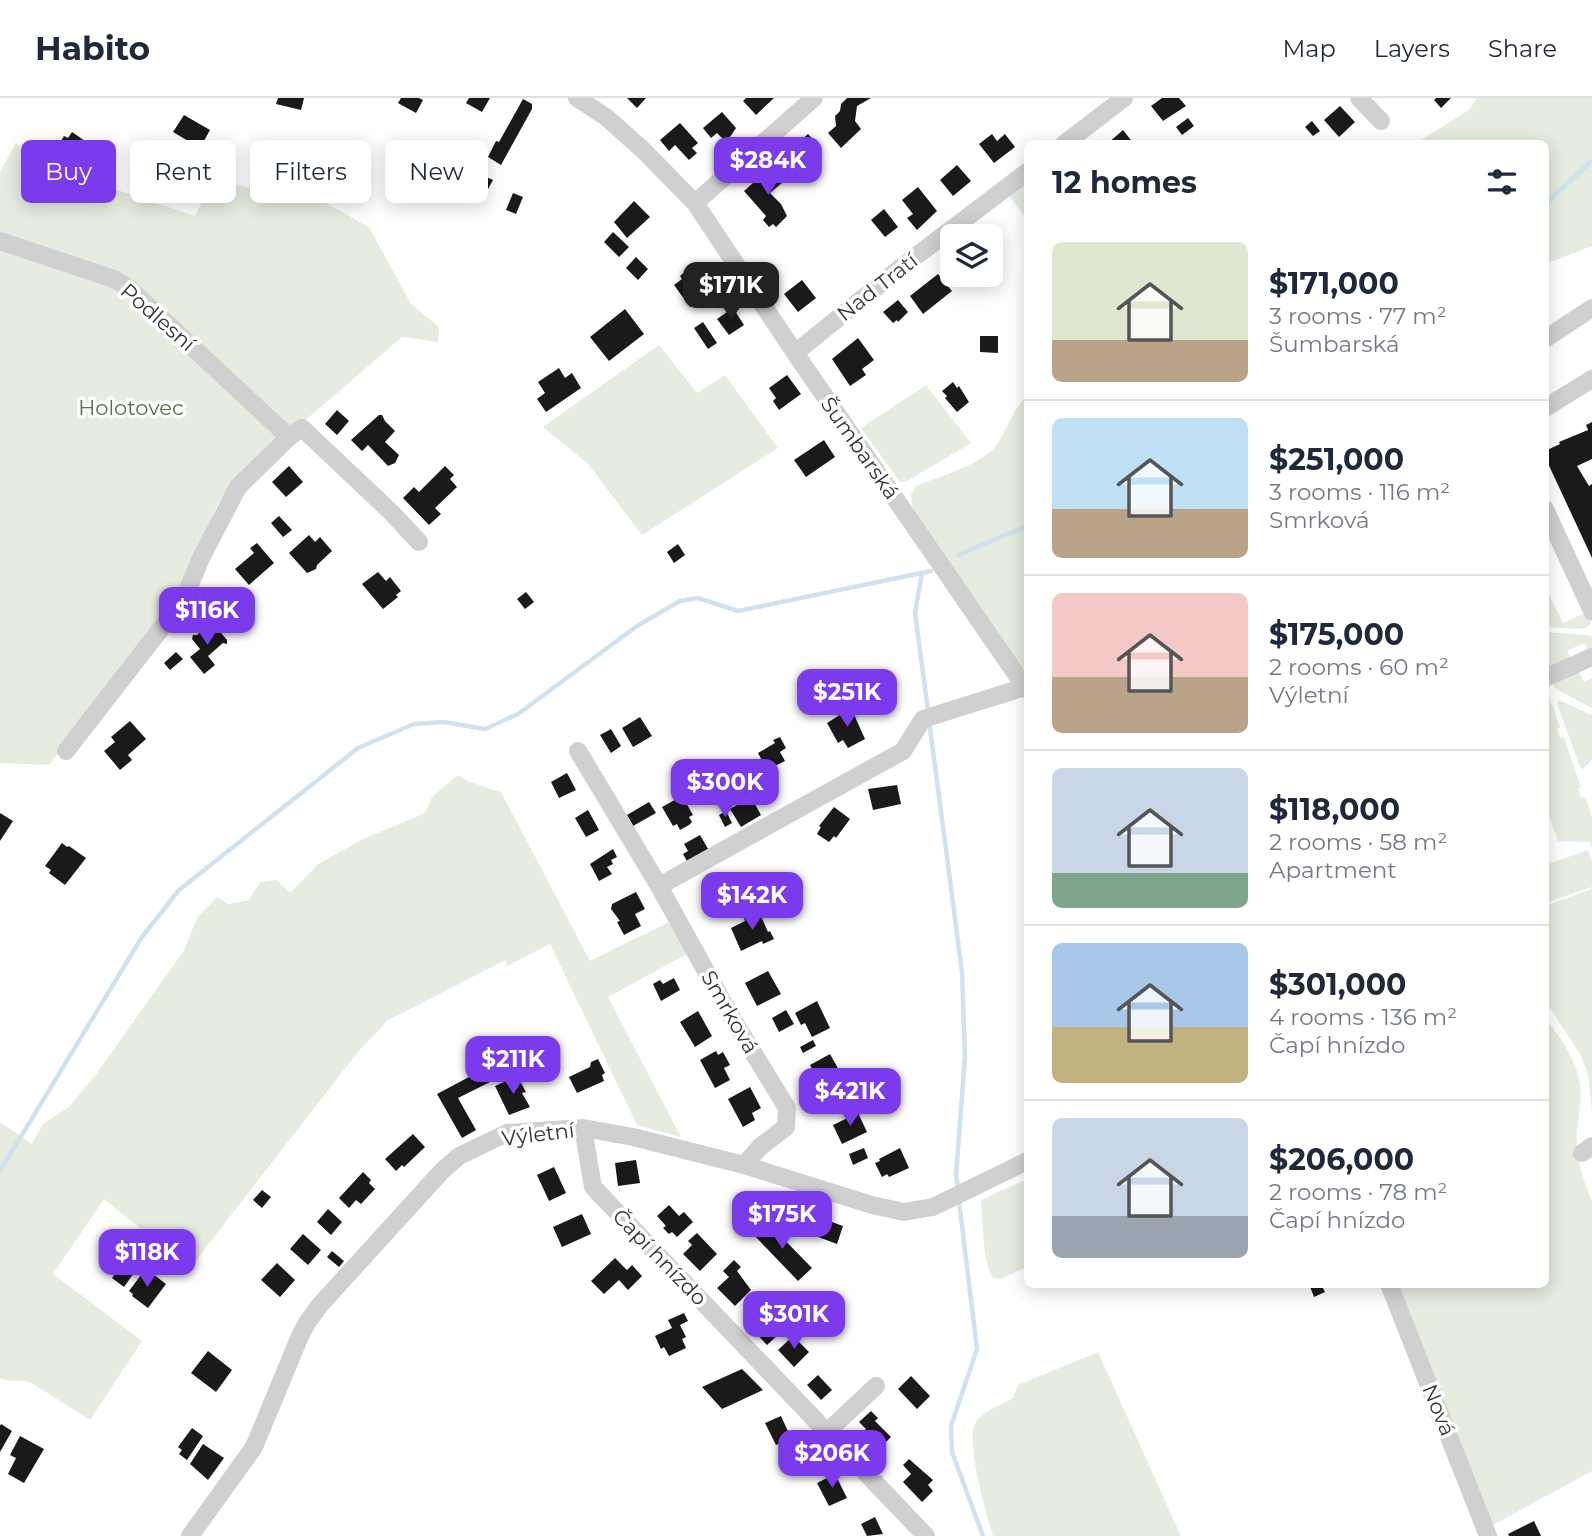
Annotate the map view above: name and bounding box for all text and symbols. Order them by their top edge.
text: Habito [35,28,150,68]
text: Map [1282,34,1336,63]
text: Layers [1374,34,1450,63]
text: Share [1488,34,1557,63]
pin: $284K [719,138,817,197]
chip: Buy [21,140,116,203]
chip: Rent [130,140,236,203]
chip: Filters [250,140,371,203]
chip: New [385,140,488,203]
text: $284K [730,146,806,174]
icon: filters [1483,163,1521,201]
text: 12 homes [1052,164,1197,201]
map controls [940,224,1003,287]
button: layers [940,224,1003,287]
street label: Nad Tratí [832,247,923,326]
pin: $171K [682,262,780,322]
text: $171,000 [1269,265,1399,302]
icon: home [1108,270,1192,354]
text: $171K [699,271,763,299]
street label: Podlesní [116,278,201,357]
text: 3 rooms · 77 m² [1269,302,1447,330]
text: Šumbarská [1269,330,1400,358]
street label: Šumbarská [816,392,904,504]
park label: Holotovec [78,395,184,420]
text: $251,000 [1269,441,1404,478]
icon: home [1108,446,1192,530]
text: 3 rooms · 116 m² [1269,478,1450,506]
text: Smrková [1269,506,1370,534]
pin: $116K [158,588,256,647]
text: $116K [175,596,239,624]
text: $175,000 [1269,616,1404,653]
icon: home [1108,621,1192,705]
text: 2 rooms · 60 m² [1269,653,1449,681]
pin: $251K [798,670,896,729]
text: $251K [813,678,881,706]
text: Výletní [1269,681,1349,709]
pin: $300K [676,760,774,819]
text: $300K [687,768,763,796]
text: $118,000 [1269,791,1400,828]
icon: home [1108,796,1192,880]
text: 2 rooms · 58 m² [1269,828,1447,856]
text: Apartment [1269,856,1397,884]
pin: $142K [703,872,801,932]
text: $142K [717,881,787,909]
street label: Smrková [696,966,764,1058]
text: $301,000 [1269,966,1406,1003]
icon: home [1108,971,1192,1055]
text: 4 rooms · 136 m² [1269,1003,1457,1031]
text: Čapí hnízdo [1269,1031,1405,1059]
pin: $211K [464,1037,562,1096]
text: $211K [481,1045,545,1073]
pin: $421K [801,1068,899,1128]
text: $421K [815,1077,885,1105]
street label: Výletní [500,1117,577,1151]
text: $206,000 [1269,1141,1414,1178]
icon: home [1108,1146,1192,1230]
text: 2 rooms · 78 m² [1269,1178,1447,1206]
pin: $175K [733,1192,831,1251]
text: $175K [748,1200,816,1228]
street label: Čapí hnízdo [608,1204,712,1310]
text: Čapí hnízdo [1269,1206,1405,1234]
pin: $118K [98,1230,196,1289]
text: $118K [115,1238,179,1266]
pin: $301K [745,1292,843,1351]
text: $301K [759,1300,829,1328]
street label: Nová [1417,1381,1461,1439]
pin: $206K [783,1430,881,1490]
text: $206K [794,1439,870,1467]

